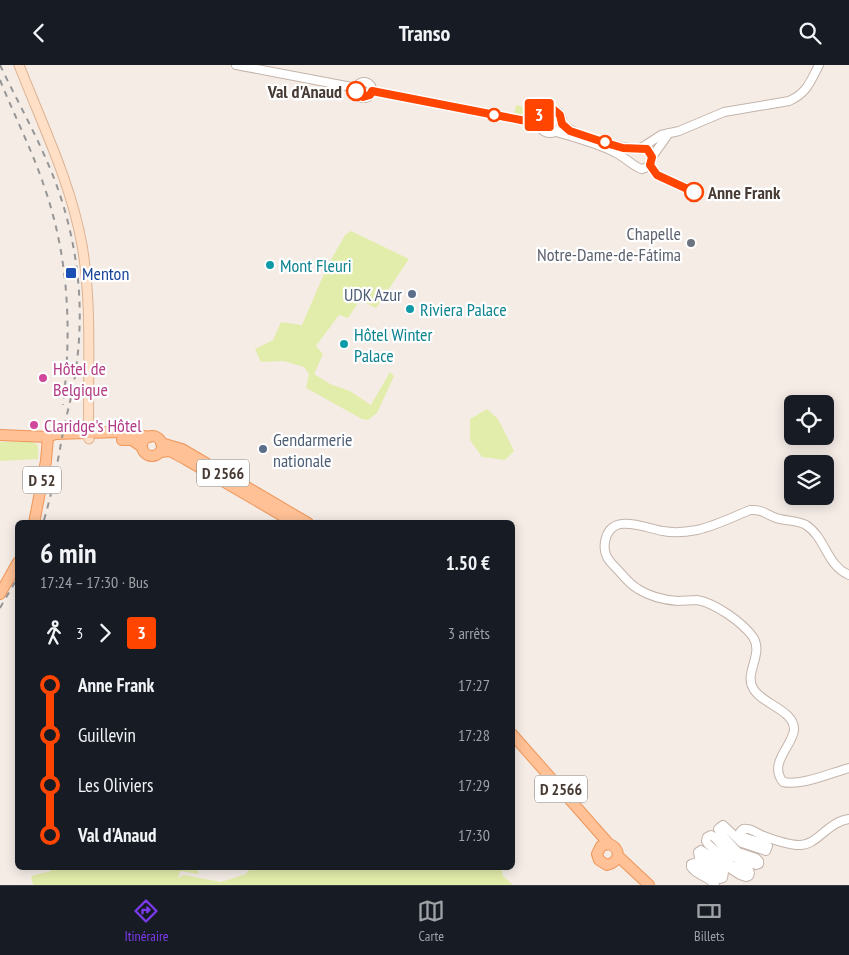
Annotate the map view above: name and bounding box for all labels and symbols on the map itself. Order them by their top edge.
place label: Val d'Anaud [267,80,342,103]
marker: Val d'Anaud [346,81,366,101]
line badge: 3 [523,99,555,131]
unlabelled marker [487,108,501,122]
unlabelled marker [598,135,612,149]
place label: Anne Frank [707,181,781,204]
marker: Anne Frank [684,182,704,202]
place label: Chapelle Notre-Dame-de-Fátima [537,222,681,266]
marker: Chapelle Notre-Dame-de-Fátima [685,237,697,249]
place label: Mont Fleuri [280,254,352,277]
marker: Mont Fleuri [264,259,276,271]
place label: Menton [82,262,129,285]
marker: Menton [64,266,78,280]
place label: UDK Azur [344,283,402,306]
marker: UDK Azur [406,288,418,300]
place label: Riviera Palace [420,298,507,321]
marker: Riviera Palace [404,303,416,315]
place label: Hôtel Winter Palace [354,323,433,367]
marker: Hôtel Winter Palace [338,338,350,350]
place label: Hôtel de Belgique [53,357,108,401]
marker: Hôtel de Belgique [37,372,49,384]
place label: Claridge's Hôtel [44,414,142,437]
marker: Claridge's Hôtel [28,419,40,431]
place label: Gendarmerie nationale [273,428,353,472]
marker: Gendarmerie nationale [257,443,269,455]
road number: D 2566 [197,459,249,487]
road number: D 52 [23,467,61,493]
road number: D 2566 [535,776,587,803]

